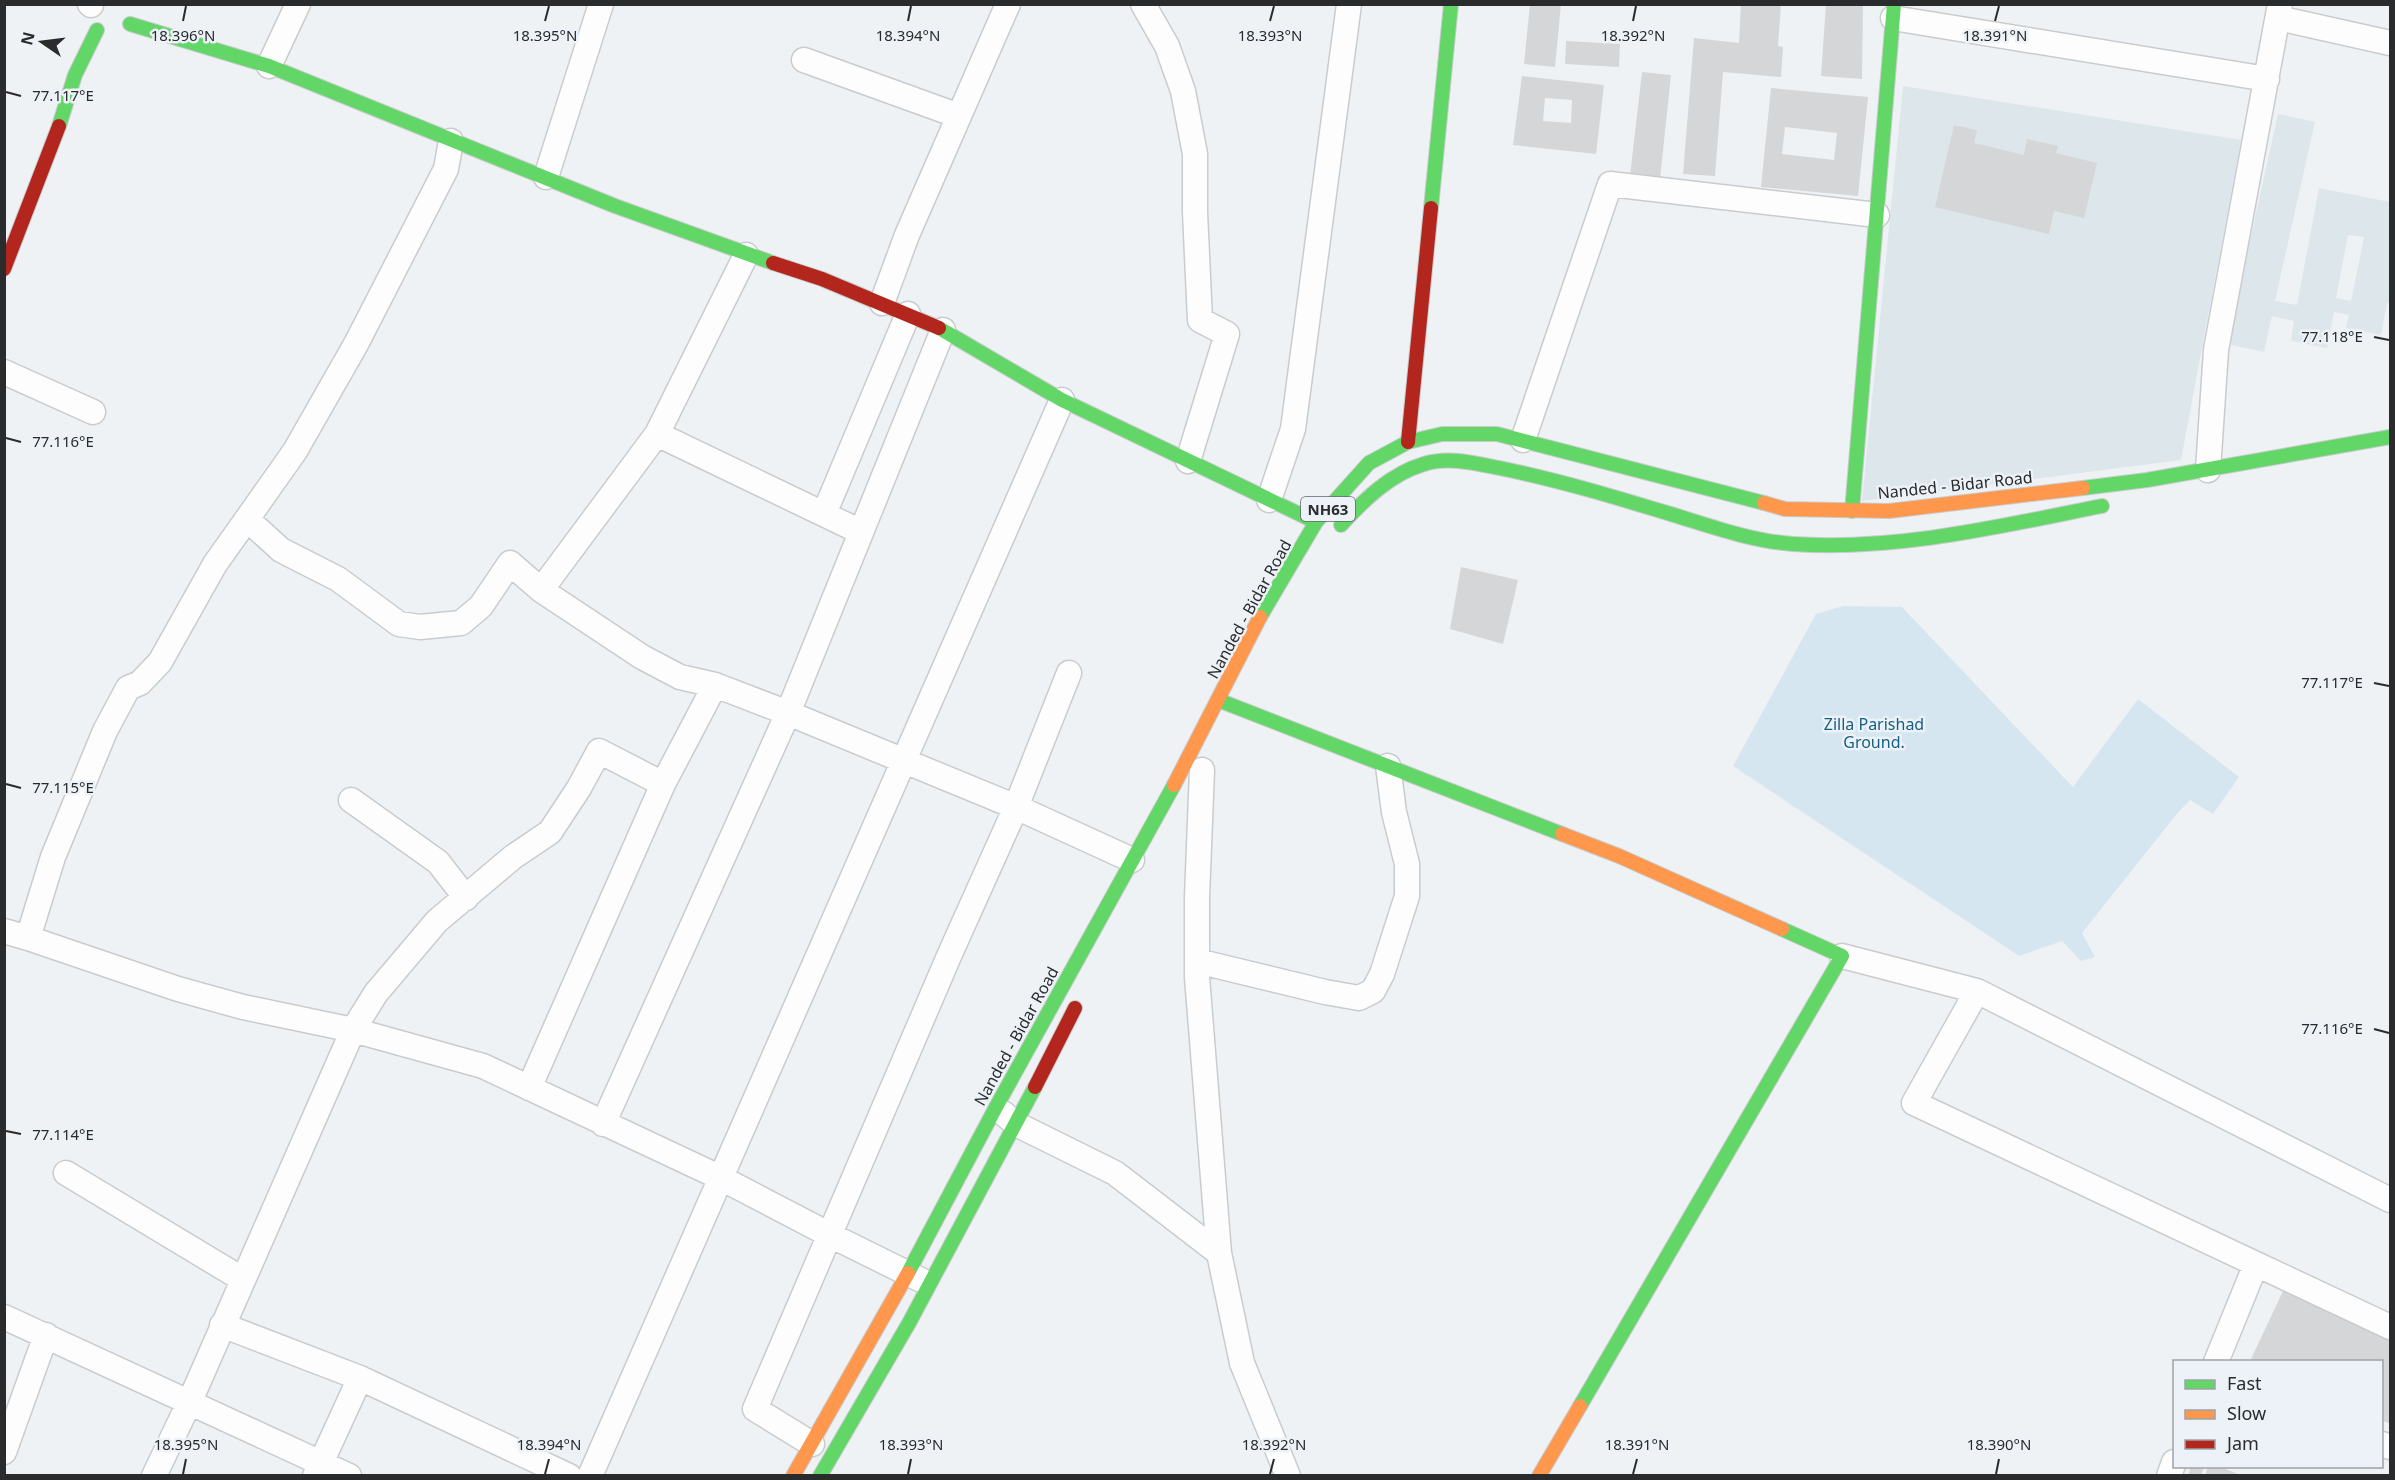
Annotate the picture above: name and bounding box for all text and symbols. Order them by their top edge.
north arrow [12,12,72,72]
text: 18.396°N [151,25,215,45]
text: 18.395°N [513,25,577,45]
text: 18.394°N [876,25,940,45]
text: 18.393°N [1238,25,1302,45]
text: 18.392°N [1601,25,1665,45]
text: 18.391°N [1963,25,2027,45]
text: N [15,29,40,47]
text: 77.117°E [32,85,94,105]
text: 77.118°E [2301,326,2363,346]
text: 77.116°E [32,431,94,451]
street label: Nanded - Bidar Road [1876,466,2034,504]
road number: NH63 [1301,497,1355,521]
street label: Nanded - Bidar Road [1202,536,1296,682]
text: 77.117°E [2301,672,2363,692]
park label: Zilla Parishad Ground. [1824,713,1924,753]
text: 77.115°E [32,777,94,797]
street label: Nanded - Bidar Road [969,963,1063,1109]
text: 77.116°E [2301,1018,2363,1038]
text: 77.114°E [32,1124,94,1144]
legend [2173,1360,2383,1468]
text: Fast [2227,1371,2262,1395]
text: Slow [2227,1401,2266,1425]
text: Jam [2225,1431,2259,1455]
text: 18.395°N [154,1434,218,1454]
text: 18.394°N [517,1434,581,1454]
text: 18.393°N [879,1434,943,1454]
text: 18.392°N [1242,1434,1306,1454]
text: 18.391°N [1605,1434,1669,1454]
text: 18.390°N [1967,1434,2031,1454]

